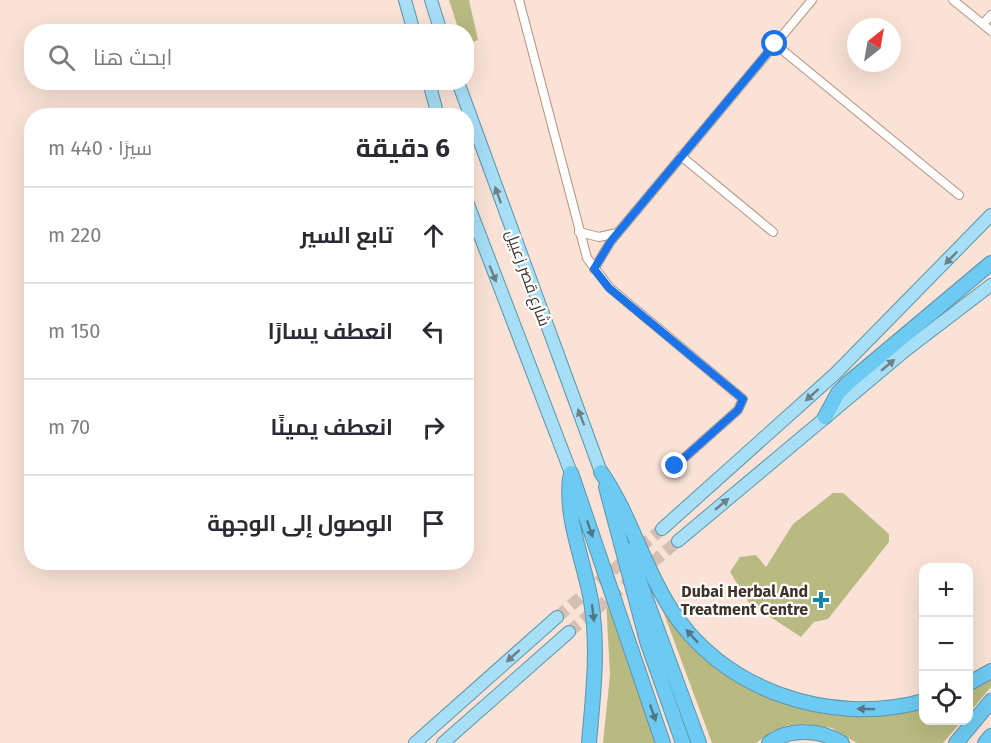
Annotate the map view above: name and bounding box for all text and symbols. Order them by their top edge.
north arrow [847,18,901,72]
search box [24,24,474,90]
route start [761,30,787,56]
icon: search [45,41,78,74]
text: ابحث هنا [93,44,172,71]
text: 6 دقيقة [356,133,450,164]
text: سيرًا · 440 m [48,136,152,160]
one-way arrow [493,186,502,204]
icon: ahead [417,219,450,252]
text: تابع السير [300,222,393,249]
text: 220 m [48,223,101,247]
street label: شارع قصر زعبيل [500,227,554,330]
one-way arrow [944,250,958,264]
one-way arrow [489,265,499,283]
icon: left [417,315,450,348]
text: انعطف يسارًا [268,318,393,345]
text: 150 m [48,319,100,343]
one-way arrow [880,359,895,372]
one-way arrow [805,388,820,401]
one-way arrow [575,408,585,426]
icon: right [417,411,450,444]
text: انعطف يمينًا [271,414,393,441]
text: 70 m [48,415,90,439]
route end [661,452,687,478]
one-way arrow [714,497,730,510]
icon: arrive [417,507,450,540]
text: الوصول إلى الوجهة [207,510,393,537]
one-way arrow [586,520,596,538]
map controls [919,563,973,725]
button: + [919,563,973,617]
place label: Dubai Herbal And Treatment Centre [681,582,808,619]
marker: Dubai Herbal And Treatment Centre [812,591,830,609]
one-way arrow [588,604,597,623]
button: − [919,617,973,671]
one-way arrow [685,629,699,643]
one-way arrow [506,649,521,662]
button: locate [919,671,973,725]
one-way arrow [649,704,659,722]
one-way arrow [856,704,875,714]

